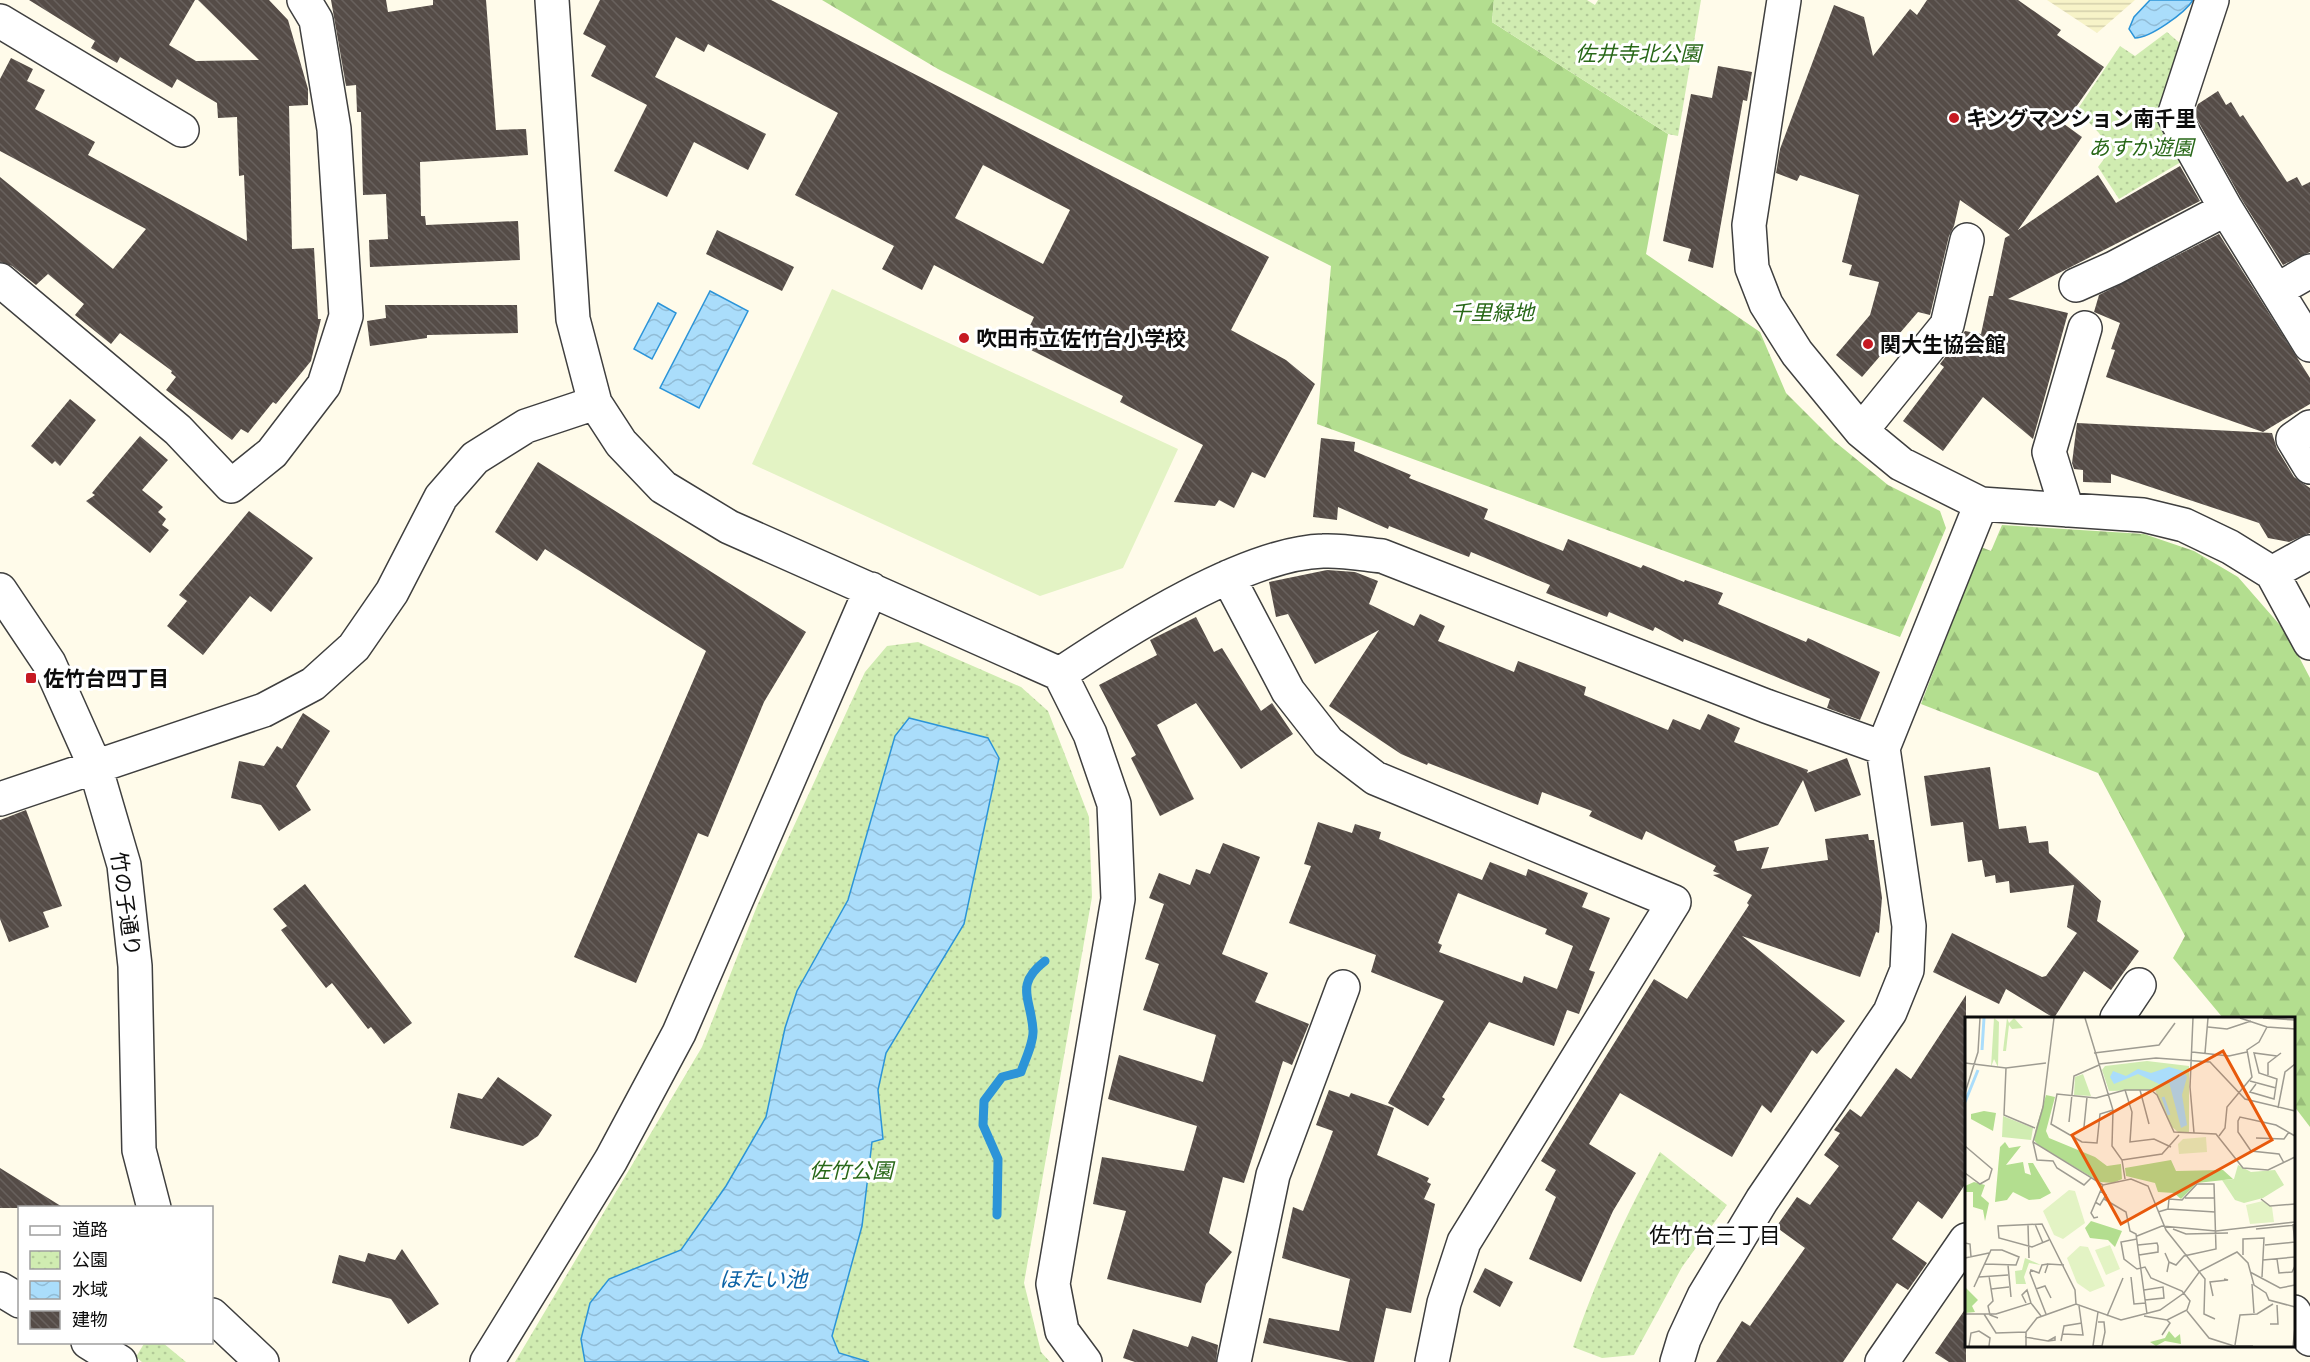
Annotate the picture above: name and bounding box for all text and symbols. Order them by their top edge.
park label: 佐井寺北公園 [1575,41,1704,66]
place label: キングマンション南千里 [1966,106,2196,131]
marker: キングマンション南千里 [1947,111,1961,125]
park label: あすか遊園 [2089,135,2196,160]
park label: 千里緑地 [1450,300,1536,325]
place label: 吹田市立佐竹台小学校 [976,326,1186,351]
marker: 吹田市立佐竹台小学校 [957,331,971,345]
place label: 関大生協会館 [1880,332,2006,357]
marker: 関大生協会館 [1861,337,1875,351]
place label: 佐竹台四丁目 [43,666,169,691]
marker: 佐竹台四丁目 [24,671,38,685]
street label: 竹の子通り [106,850,146,958]
inset map [1965,1017,2295,1347]
park label: 佐竹公園 [809,1158,896,1183]
legend [18,1206,213,1344]
text: 道路 [72,1219,108,1241]
district label: 佐竹台三丁目 [1649,1222,1781,1249]
text: 公園 [72,1249,108,1271]
water label: ほたい池 [719,1266,809,1293]
text: 水域 [72,1279,108,1301]
text: 建物 [72,1309,108,1331]

